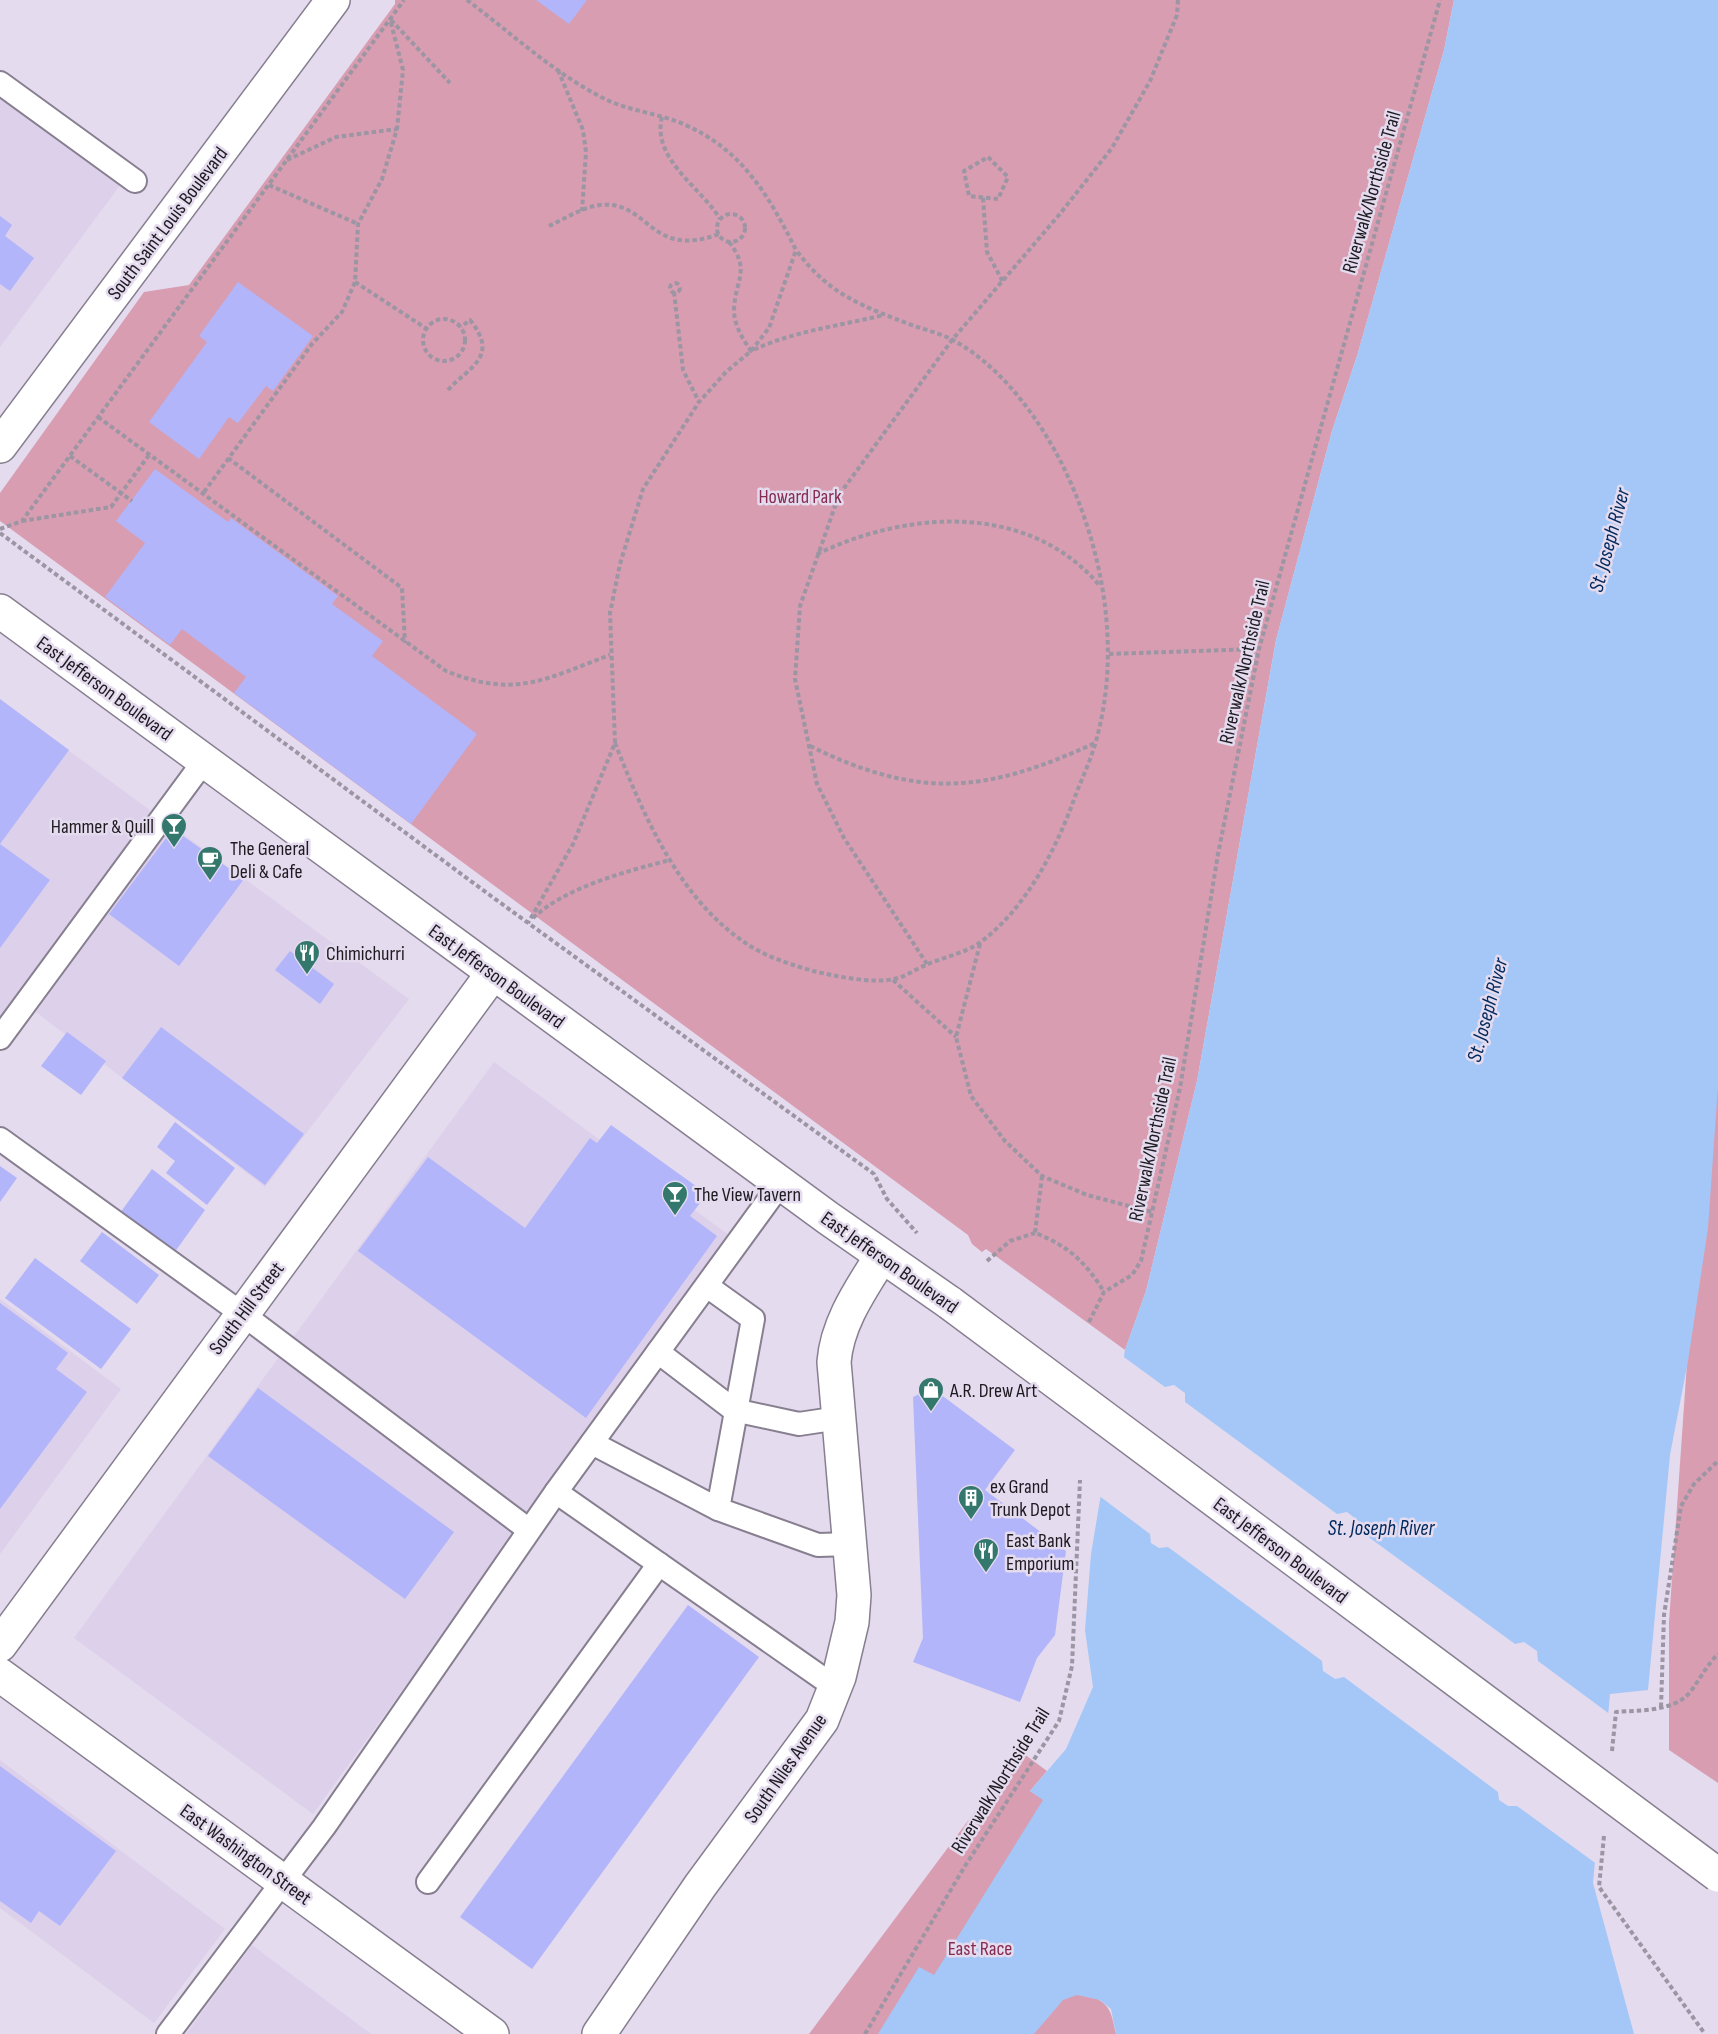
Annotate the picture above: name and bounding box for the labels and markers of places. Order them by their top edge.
bar icon: Hammer & Quill [159,811,189,849]
place label: Hammer & Quill [51,815,154,839]
place label: The General Deli & Cafe [230,837,309,884]
cafe icon: The General Deli & Cafe [195,844,225,882]
restaurant icon: Chimichurri [292,938,322,976]
place label: Chimichurri [326,942,405,966]
bar icon: The View Tavern [660,1179,690,1217]
place label: The View Tavern [694,1183,801,1207]
shop icon: A.R. Drew Art [916,1375,946,1413]
place label: A.R. Drew Art [949,1379,1037,1403]
place label: ex Grand Trunk Depot [990,1475,1071,1522]
building icon: ex Grand Trunk Depot [956,1483,986,1521]
place label: East Bank Emporium [1006,1529,1074,1576]
restaurant icon: East Bank Emporium [971,1536,1001,1574]

